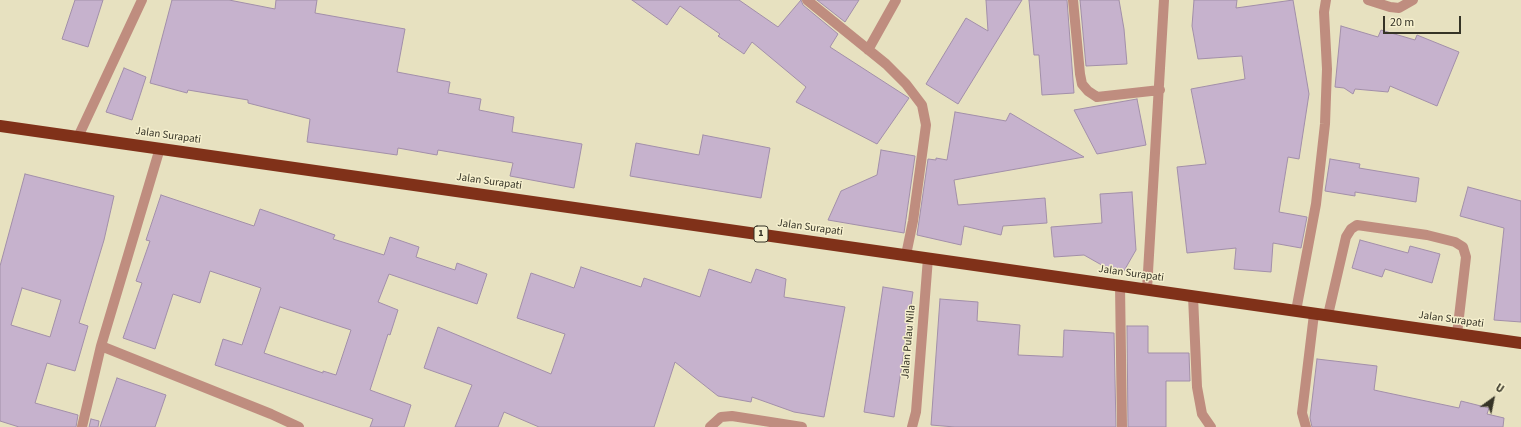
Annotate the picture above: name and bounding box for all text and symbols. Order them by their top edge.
scale bar [1385,8,1463,34]
text: 20 m [1390,14,1414,31]
street label: Jalan Surapati [134,125,202,147]
street label: Jalan Surapati [455,171,523,193]
street label: Jalan Surapati [776,217,844,239]
road number: 1 [754,226,768,242]
street label: Jalan Surapati [1097,263,1165,285]
street label: Jalan Pulau Nila [899,304,919,380]
street label: Jalan Surapati [1417,309,1485,331]
north arrow [1473,379,1513,419]
text: U [1493,380,1507,397]

